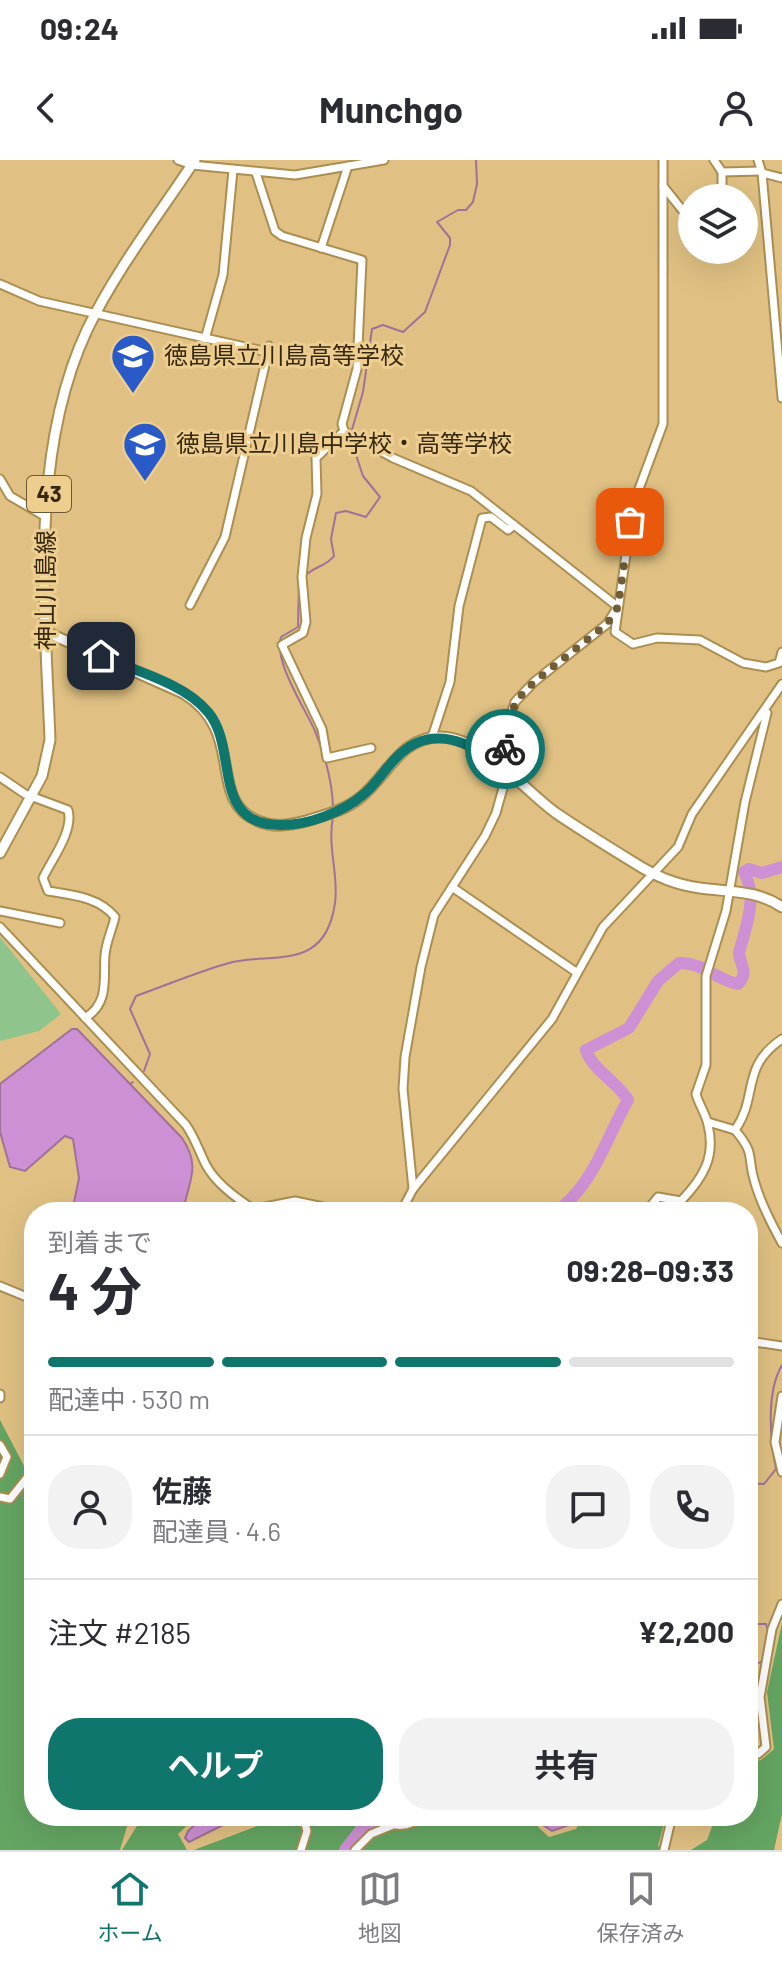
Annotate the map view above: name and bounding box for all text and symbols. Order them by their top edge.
text: 09:24 [40,10,119,46]
icon: back [24,86,68,130]
icon: person [714,86,758,130]
text: Munchgo [319,87,463,130]
map controls [678,184,758,264]
button: layers [678,184,758,264]
school or university icon: 徳島県立川島高等学校 [109,332,157,395]
place label: 徳島県立川島高等学校 [164,340,404,369]
school or university icon: 徳島県立川島中学校・高等学校 [121,420,169,483]
place label: 徳島県立川島中学校・高等学校 [176,428,512,457]
road number: 43 [27,476,71,512]
pin [596,488,664,556]
icon: bag [608,500,652,544]
street label: 神山川島線 [30,530,59,650]
pin [67,622,135,690]
icon: home [79,634,123,678]
courier [465,709,545,789]
icon: bike [483,727,527,771]
text: 到着まで [48,1226,152,1257]
text: 09:28–09:33 [566,1252,734,1288]
text: 4 分 [48,1258,142,1320]
text: 配達中 · 530 m [48,1383,210,1414]
button: person [48,1465,132,1549]
button: chat [546,1465,630,1549]
button: phone [650,1465,734,1549]
text: 佐藤 [152,1472,212,1508]
text: 配達員 · 4.6 [152,1515,281,1546]
text: ¥2,200 [638,1613,734,1649]
text: 注文 #2185 [48,1614,191,1650]
button: ヘルプ [48,1718,383,1810]
button: 共有 [399,1718,734,1810]
tab: ホーム [97,1867,163,1947]
tab: 地図 [358,1867,402,1947]
tab: 保存済み [597,1867,685,1947]

